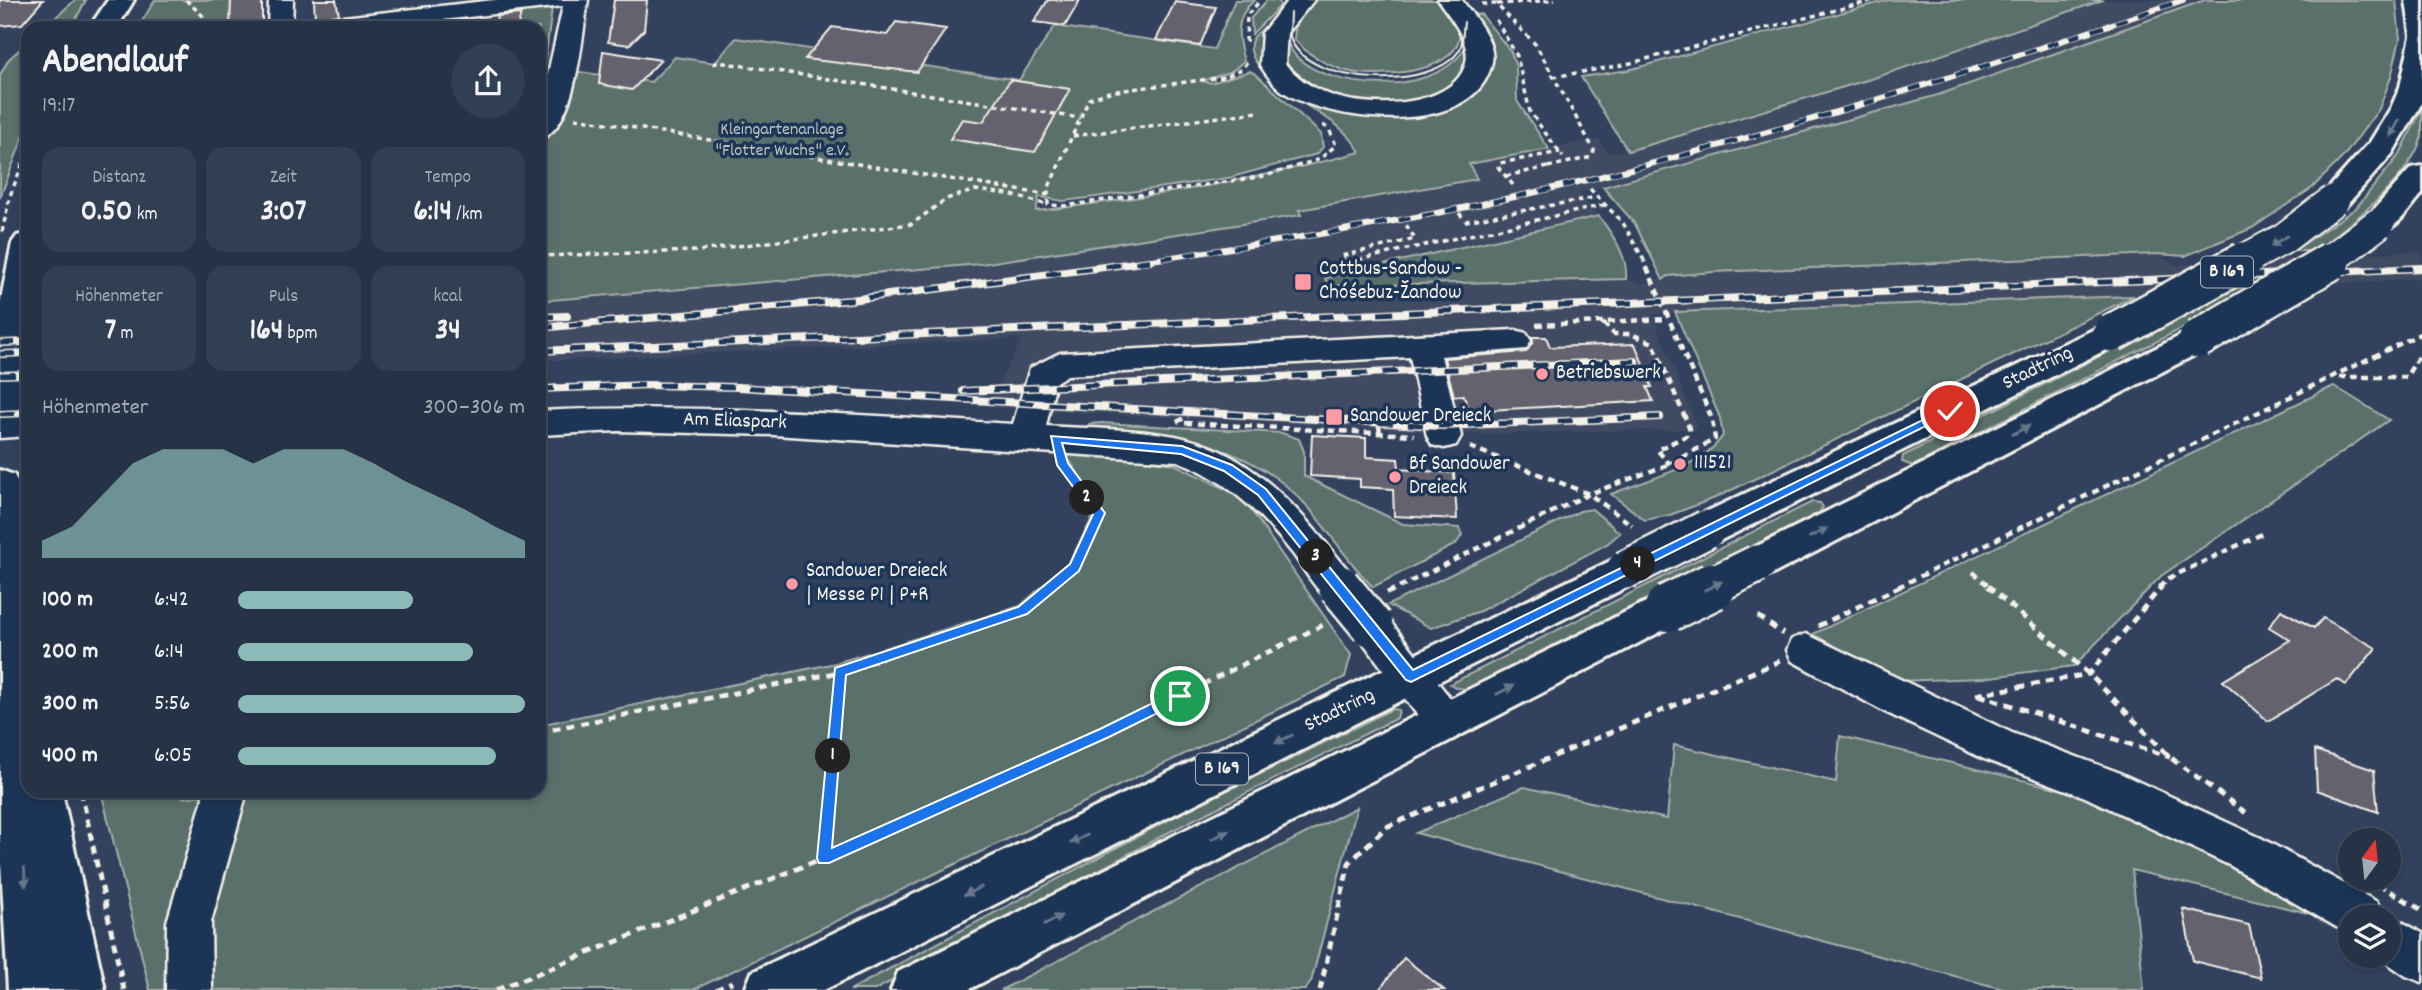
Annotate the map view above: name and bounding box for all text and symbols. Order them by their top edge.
text: Abendlauf [42,36,188,91]
button: share [451,44,525,118]
text: 19:17 [42,90,75,123]
park label: Kleingartenanlage "Flotter Wuchs" e.V. [716,118,848,164]
one-way arrow [2389,118,2401,137]
text: Distanz [93,165,146,192]
text: Zeit [270,165,297,192]
text: Tempo [425,165,471,192]
text: 0.50 [81,192,132,235]
text: 3:07 [260,192,307,235]
text: 6:14 [413,192,452,235]
text: km [132,202,158,229]
text: /km [452,202,482,229]
one-way arrow [2270,234,2289,247]
place label: Cottbus-Sandow - Chóśebuz-Žandow [1319,255,1462,309]
road number: B 169 [2201,256,2253,288]
marker: Cottbus-Sandow - Chóśebuz-Žandow [1293,272,1313,292]
text: Höhenmeter [75,284,163,311]
text: Puls [269,284,298,311]
text: kcal [433,284,462,311]
text: 7 [105,311,116,354]
text: 164 [249,311,283,354]
text: 34 [435,311,461,354]
text: m [116,321,134,348]
text: bpm [283,321,318,348]
street label: Stadtring [1998,339,2078,399]
place label: Betriebswerk [1556,359,1661,389]
marker: Betriebswerk [1534,366,1550,382]
pin [1920,381,1980,441]
text: Höhenmeter [42,392,148,425]
text: 300–306 m [423,392,525,425]
icon: check [1931,392,1969,430]
place label: Sandower Dreieck [1350,402,1491,432]
street label: Am Eliaspark [683,405,787,439]
marker: Sandower Dreieck [1324,407,1344,427]
one-way arrow [2011,424,2031,435]
place label: 111521 [1694,449,1731,479]
place label: Bf Sandower Dreieck [1409,450,1510,504]
marker: 111521 [1672,456,1688,472]
marker: Bf Sandower Dreieck [1387,469,1403,485]
pin: 2 [1070,480,1104,516]
text: 2 [1082,484,1091,511]
one-way arrow [1808,528,1828,539]
pin: 3 [1298,540,1334,574]
text: 3 [1311,543,1320,570]
pin: 4 [1620,546,1656,582]
text: 4 [1634,550,1641,577]
place label: Sandower Dreieck | Messe P1 | P+R [806,557,947,611]
marker: Sandower Dreieck | Messe P1 | P+R [784,576,800,592]
one-way arrow [1703,580,1723,592]
text: 100 m [42,584,93,617]
text: 6:42 [154,584,189,617]
text: 200 m [42,636,98,669]
text: 6:14 [154,636,184,669]
pin [1150,666,1210,726]
icon: arrive [1161,677,1199,715]
street label: Stadtring [1300,681,1380,741]
one-way arrow [1495,684,1515,695]
text: 300 m [42,688,98,721]
text: 5:56 [154,688,190,721]
one-way arrow [1274,733,1294,745]
pin: 1 [816,738,850,774]
text: 400 m [42,740,98,773]
text: 6:05 [154,740,192,773]
text: 1 [830,742,835,769]
road number: B 169 [1196,754,1248,784]
north arrow [2338,828,2401,891]
map controls [2338,828,2401,968]
one-way arrow [1210,829,1230,841]
one-way arrow [1069,833,1089,845]
one-way arrow [20,866,31,888]
one-way arrow [963,885,983,897]
button: layers [2338,905,2401,968]
one-way arrow [1043,915,1063,926]

